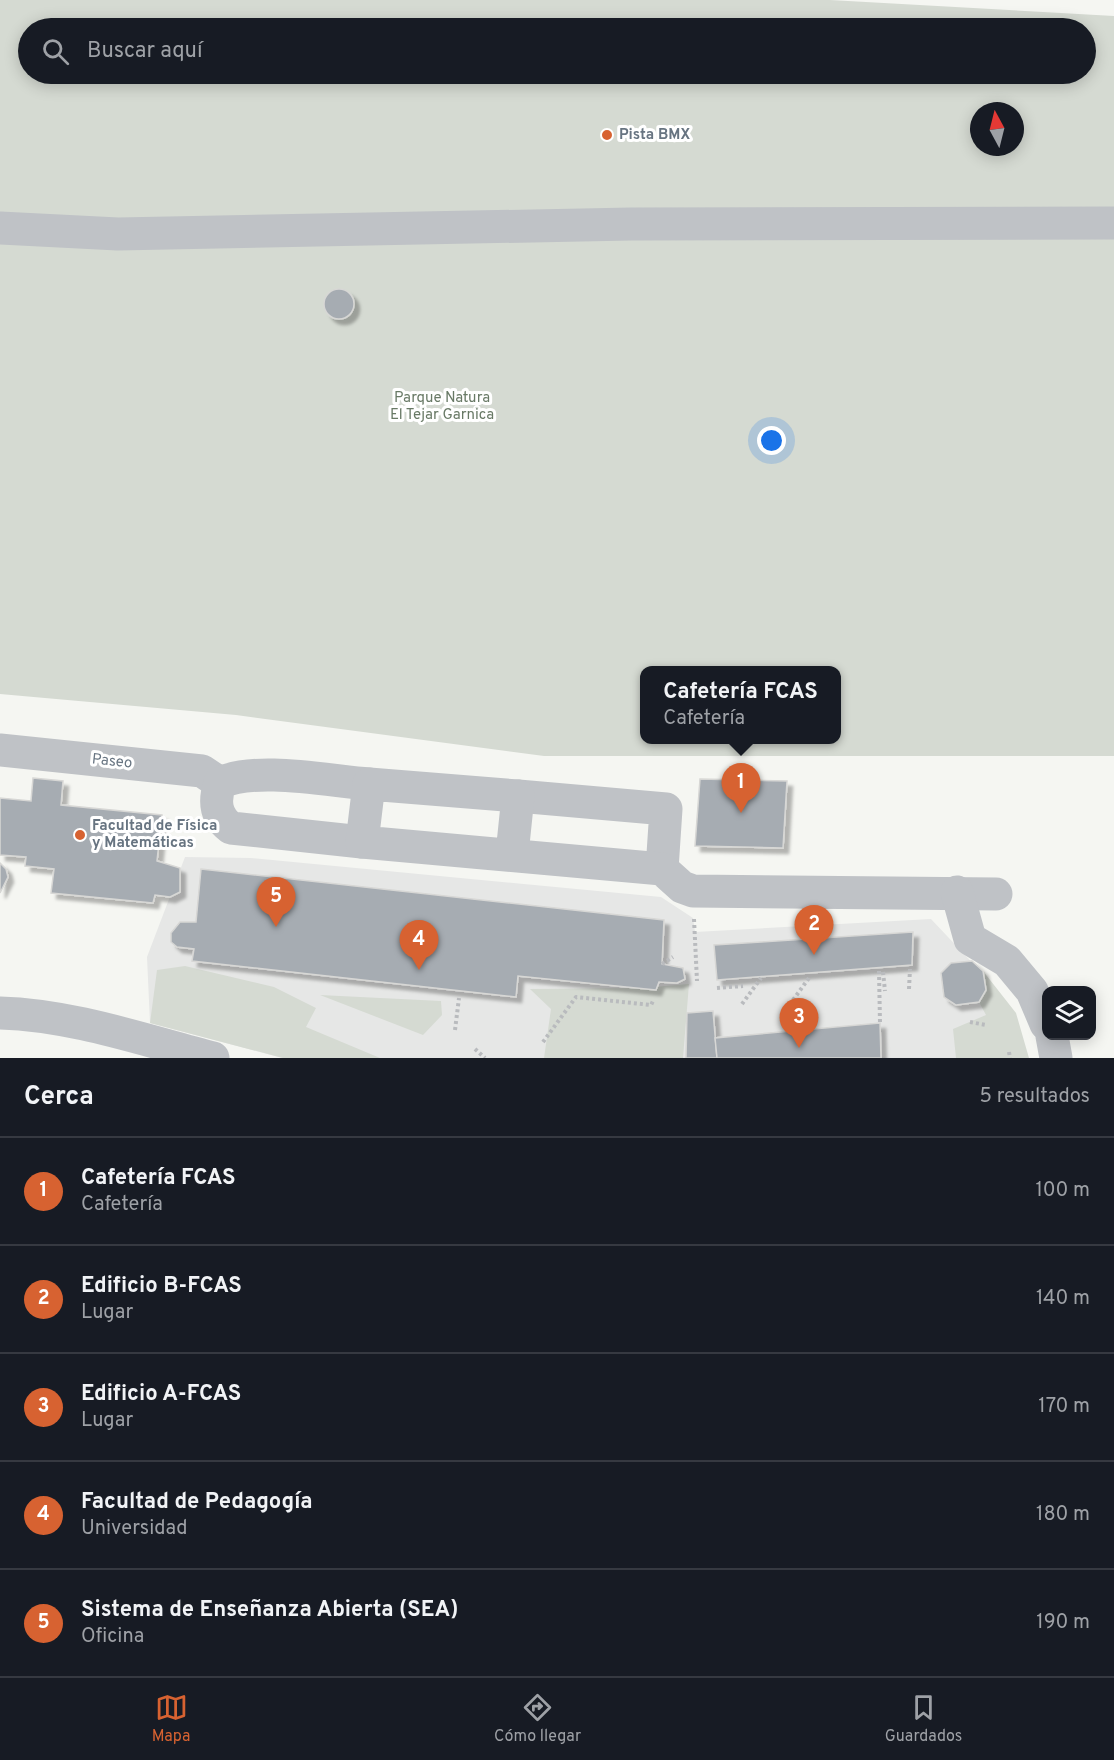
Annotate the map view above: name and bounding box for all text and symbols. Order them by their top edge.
search box [18,18,1096,84]
icon: search [39,35,72,68]
text: Buscar aquí [87,38,203,65]
north arrow [970,102,1024,156]
place label: Pista BMX [619,126,690,145]
marker: Pista BMX [600,128,614,142]
park label: Parque Natura El Tejar Garnica [390,389,494,425]
your location [757,426,786,455]
popup [640,666,841,744]
text: Cafetería FCAS [663,679,818,706]
text: Cafetería [663,706,745,732]
street label: Paseo [91,750,133,774]
pin: 1 [722,764,760,813]
place label: Facultad de Física y Matemáticas [92,817,217,853]
marker: Facultad de Física y Matemáticas [73,828,87,842]
pin: 5 [256,878,296,927]
pin: 2 [794,906,834,955]
pin: 4 [400,920,438,970]
map controls [1042,986,1096,1040]
button: layers [1042,986,1096,1040]
pin: 3 [780,998,818,1048]
text: Cerca [24,1081,94,1114]
text: 5 resultados [980,1084,1090,1110]
text: Cafetería FCAS [81,1165,236,1192]
text: 1 [40,1178,48,1204]
text: 100 m [1035,1178,1090,1204]
text: Cafetería [81,1192,163,1218]
text: Edificio B-FCAS [81,1273,242,1300]
text: 2 [37,1286,50,1312]
text: 140 m [1036,1286,1090,1312]
text: Lugar [81,1300,133,1326]
text: Edificio A-FCAS [81,1381,241,1408]
text: 3 [38,1394,50,1420]
text: 170 m [1038,1394,1090,1420]
text: Lugar [81,1408,133,1434]
text: Facultad de Pedagogía [81,1489,313,1516]
text: 4 [37,1502,50,1528]
text: 180 m [1036,1502,1090,1528]
text: Universidad [81,1516,188,1542]
text: Sistema de Enseñanza Abierta (SEA) [81,1597,458,1624]
text: 5 [37,1610,50,1636]
text: 190 m [1036,1610,1090,1636]
text: Oficina [81,1624,144,1650]
tab: Mapa [152,1691,190,1747]
tab: Cómo llegar [494,1691,581,1747]
tab: Guardados [885,1691,962,1747]

